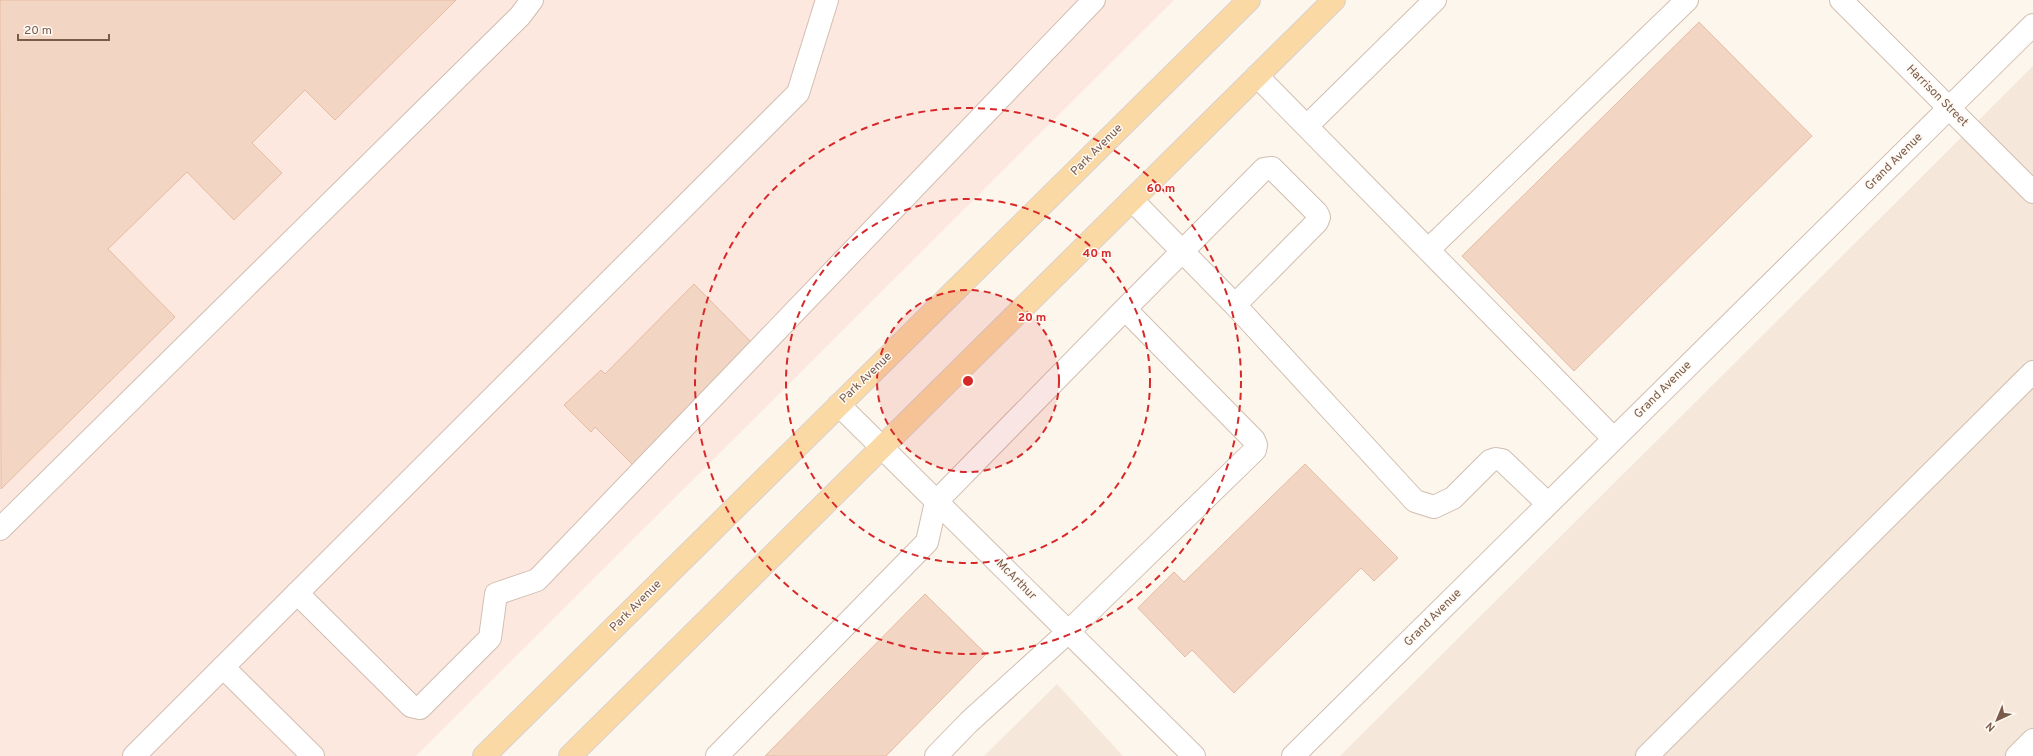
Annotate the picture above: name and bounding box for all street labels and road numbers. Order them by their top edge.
street label: Harrison Street [1903,62,1971,130]
street label: Park Avenue [1068,121,1126,179]
street label: Grand Avenue [1862,130,1926,194]
street label: Park Avenue [836,349,896,407]
street label: Grand Avenue [1631,358,1695,422]
street label: McArthur [992,556,1040,604]
street label: Park Avenue [607,577,665,635]
street label: Grand Avenue [1401,586,1465,650]

